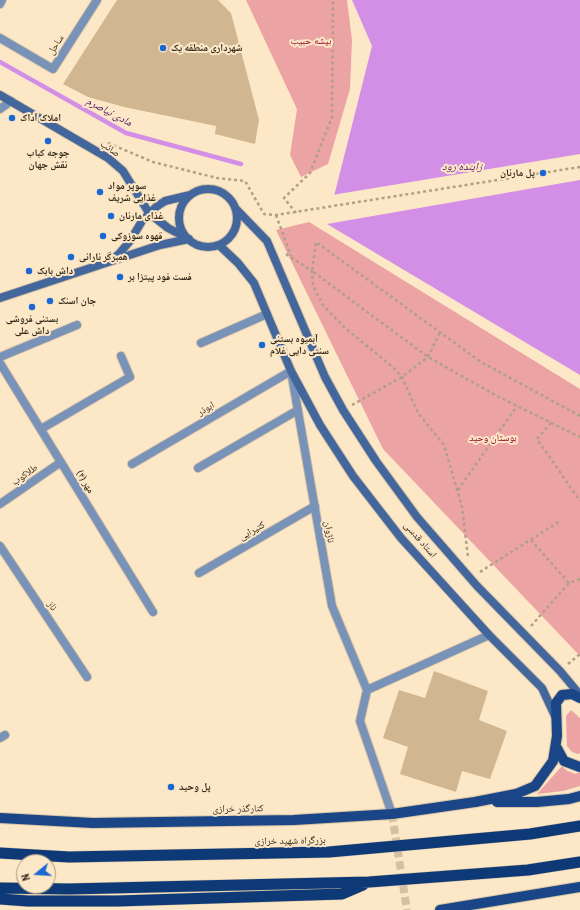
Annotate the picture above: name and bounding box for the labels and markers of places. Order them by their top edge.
place label: شهرداری منطقه یک [171,42,242,54]
marker: شهرداری منطقه یک [158,43,168,53]
place label: املاک آداک [20,112,61,124]
marker: املاک آداک [7,113,17,123]
marker: جوجه کباب نقش جهان [43,136,53,146]
place label: جوجه کباب نقش جهان [26,147,70,170]
place label: پل مارنان [500,167,535,179]
marker: پل مارنان [538,168,548,178]
place label: سوپر مواد غذایی شریف [108,180,156,204]
marker: سوپر مواد غذایی شریف [95,187,105,197]
place label: غذای مارنان [119,210,164,222]
marker: غذای مارنان [106,211,116,221]
place label: قهوه سوزوکی [111,230,163,242]
marker: قهوه سوزوکی [98,231,108,241]
place label: همبرگر نارانی [79,251,128,263]
marker: همبرگر نارانی [66,252,76,262]
place label: داش بابک [37,265,73,277]
marker: داش بابک [24,266,34,276]
place label: فست فود پیتزا بر [128,271,192,283]
marker: فست فود پیتزا بر [115,272,125,282]
place label: جان اسنک [58,295,96,307]
marker: جان اسنک [45,296,55,306]
marker: بستنی فروشی داش علی [27,302,37,312]
place label: بستنی فروشی داش علی [6,313,58,336]
place label: آبمیوه بستنی سنتی دایی غلام [270,333,329,356]
marker: آبمیوه بستنی سنتی دایی غلام [257,340,267,350]
place label: پل وحید [179,781,211,793]
marker: پل وحید [166,782,176,792]

